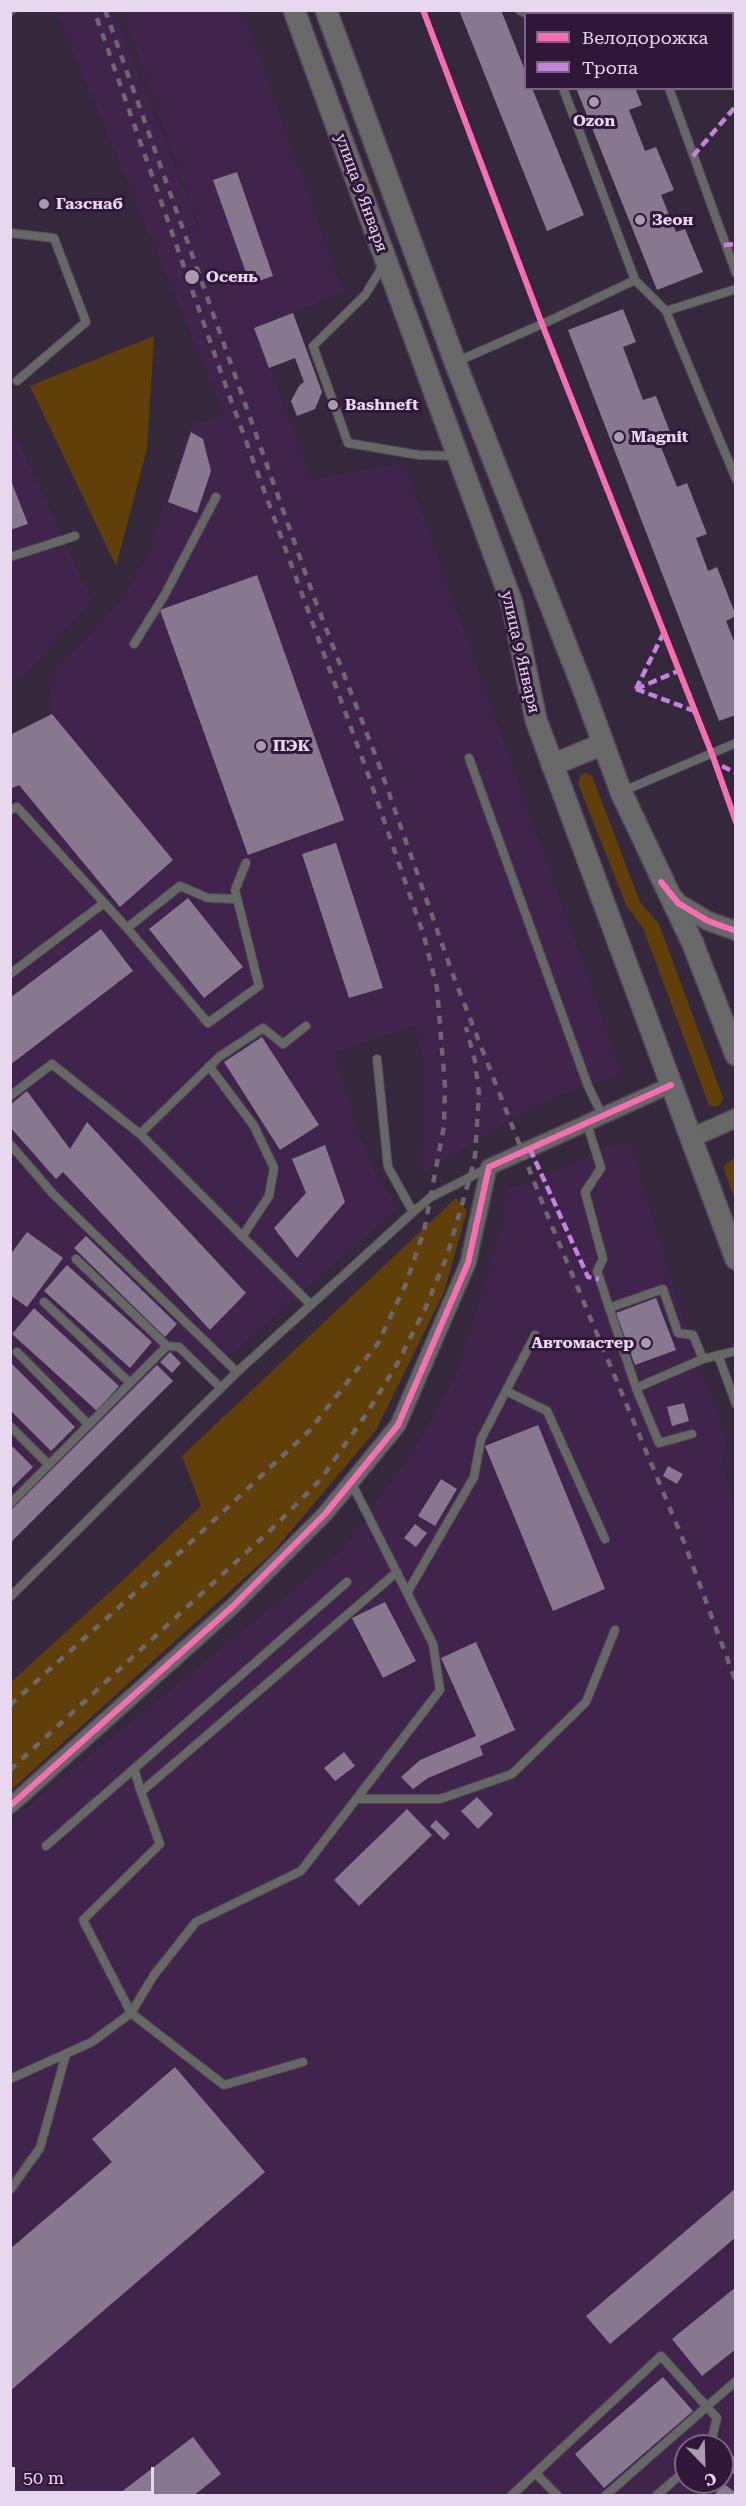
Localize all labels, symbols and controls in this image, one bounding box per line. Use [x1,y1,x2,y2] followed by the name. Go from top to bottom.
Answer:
[524,12,734,90] legend
[582,27,708,48] text: Велодорожка
[582,57,638,78] text: Тропа
[587,95,601,109] marker: Ozon
[573,111,615,131] place label: Ozon
[331,131,391,255] street label: улица 9 Января
[56,194,123,214] place label: Газснаб
[37,197,51,211] marker: Газснаб
[652,210,693,230] place label: Зеон
[633,213,647,227] marker: Зеон
[206,267,258,287] place label: Осень
[183,268,201,286] marker: Осень
[345,395,419,415] place label: Bashneft
[326,398,340,412] marker: Bashneft
[631,427,688,447] place label: Magnit
[612,430,626,444] marker: Magnit
[497,589,543,715] street label: улица 9 Января
[273,736,310,756] place label: ПЭК
[254,739,268,753] marker: ПЭК
[531,1333,634,1353] place label: Автомастер
[639,1336,653,1350] marker: Автомастер
[674,2434,734,2494] north arrow
[15,2455,158,2493] scale bar
[23,2467,64,2488] text: 50 m
[702,2468,719,2490] text: С

